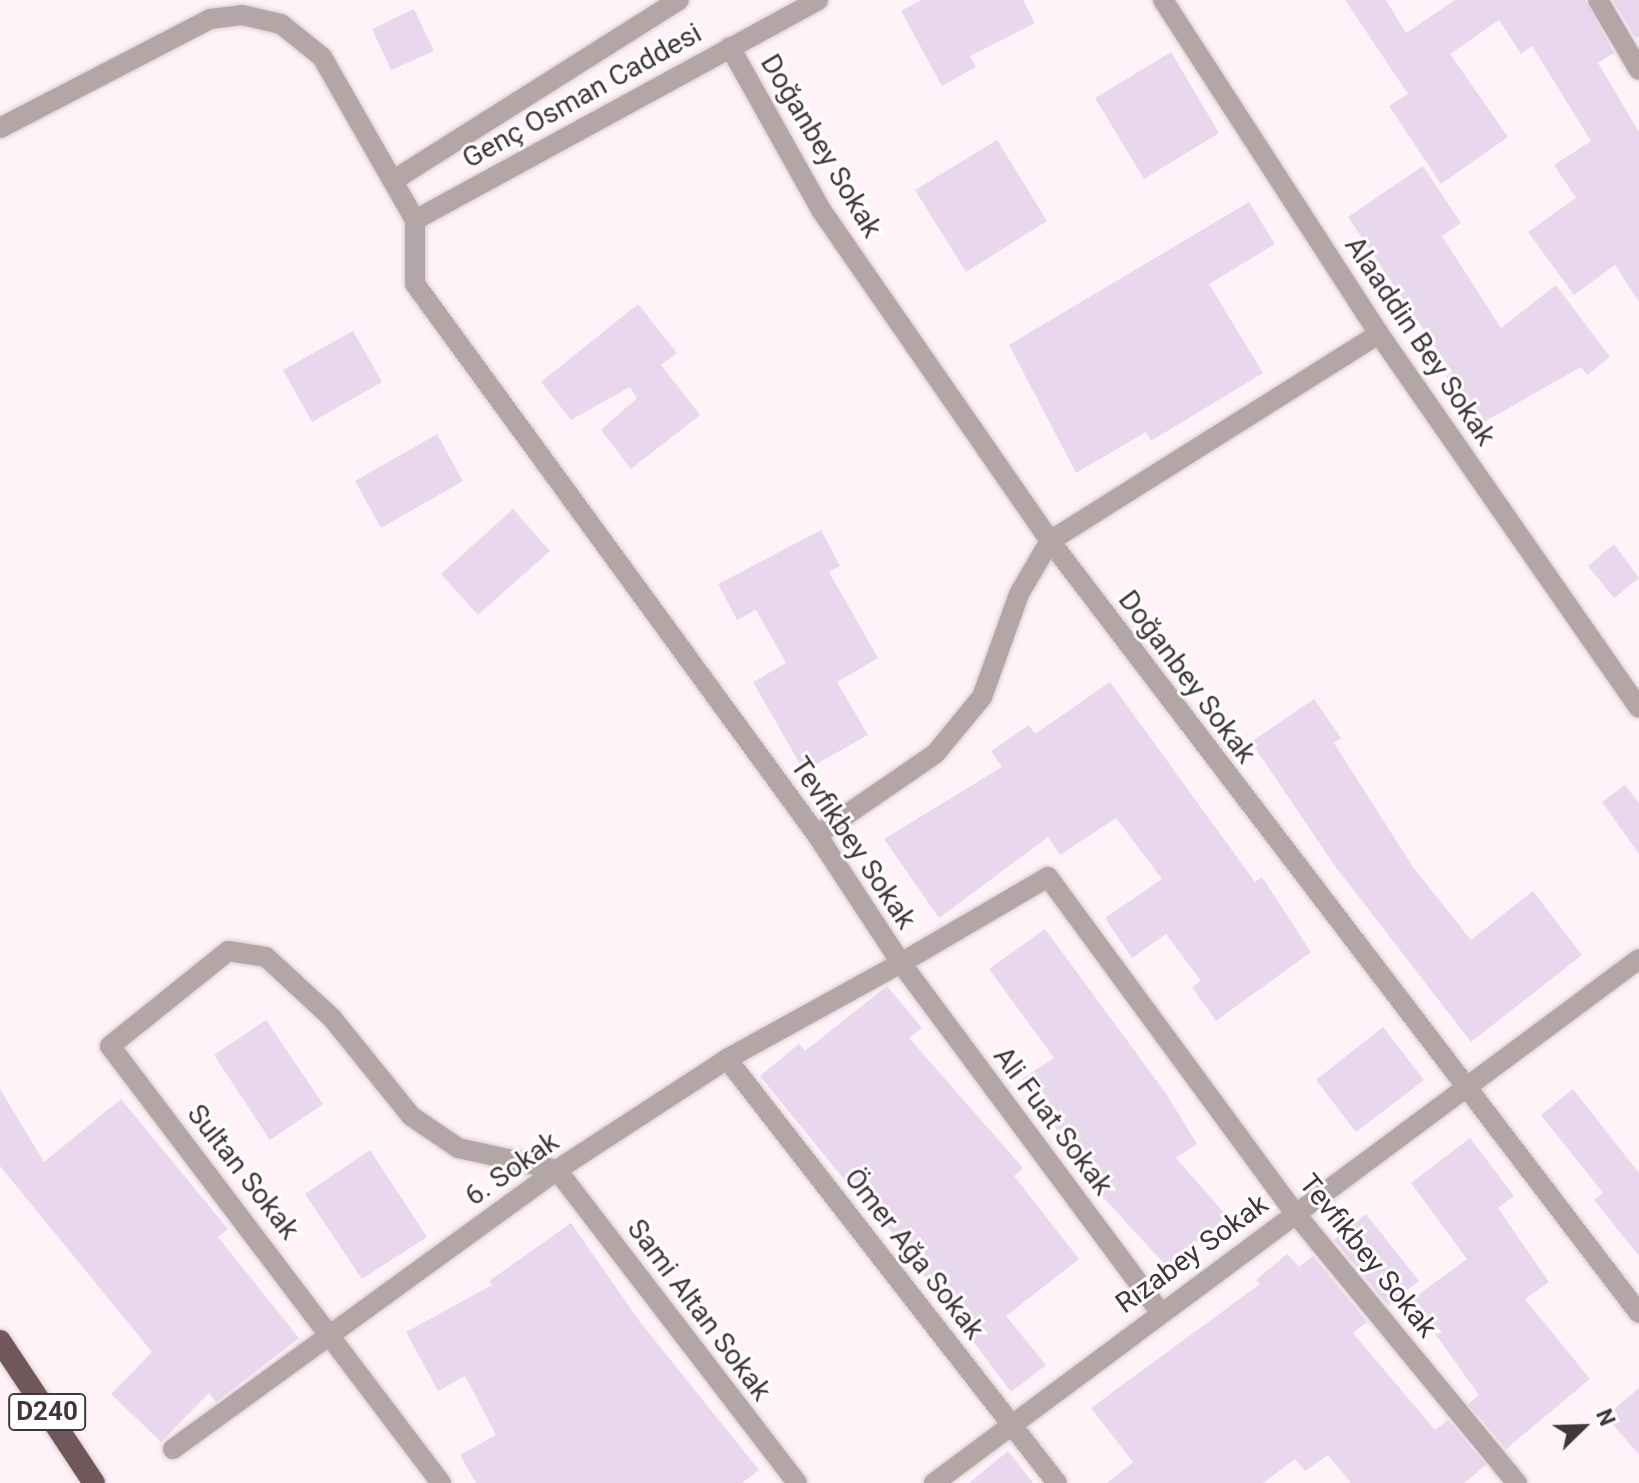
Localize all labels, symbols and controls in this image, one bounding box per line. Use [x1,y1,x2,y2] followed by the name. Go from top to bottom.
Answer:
[457,16,707,176] street label: Genç Osman Caddesi
[753,48,889,244] street label: Doğanbey Sokak
[1338,230,1502,452] street label: Alaaddin Bey Sokak
[1111,584,1263,770] street label: Doğanbey Sokak
[783,751,923,935] street label: Tevfikbey Sokak
[986,1040,1120,1202] street label: Ali Fuat Sokak
[180,1098,306,1246] street label: Sultan Sokak
[459,1125,565,1213] street label: 6. Sokak
[837,1162,991,1346] street label: Ömer Ağa Sokak
[1292,1168,1444,1344] street label: Tevfikbey Sokak
[1109,1187,1275,1321] street label: Rızabey Sokak
[620,1213,778,1407] street label: Sami Altan Sokak
[1543,1387,1623,1467] north arrow
[7,1390,87,1434] road number: D240
[1591,1405,1620,1429] text: N

